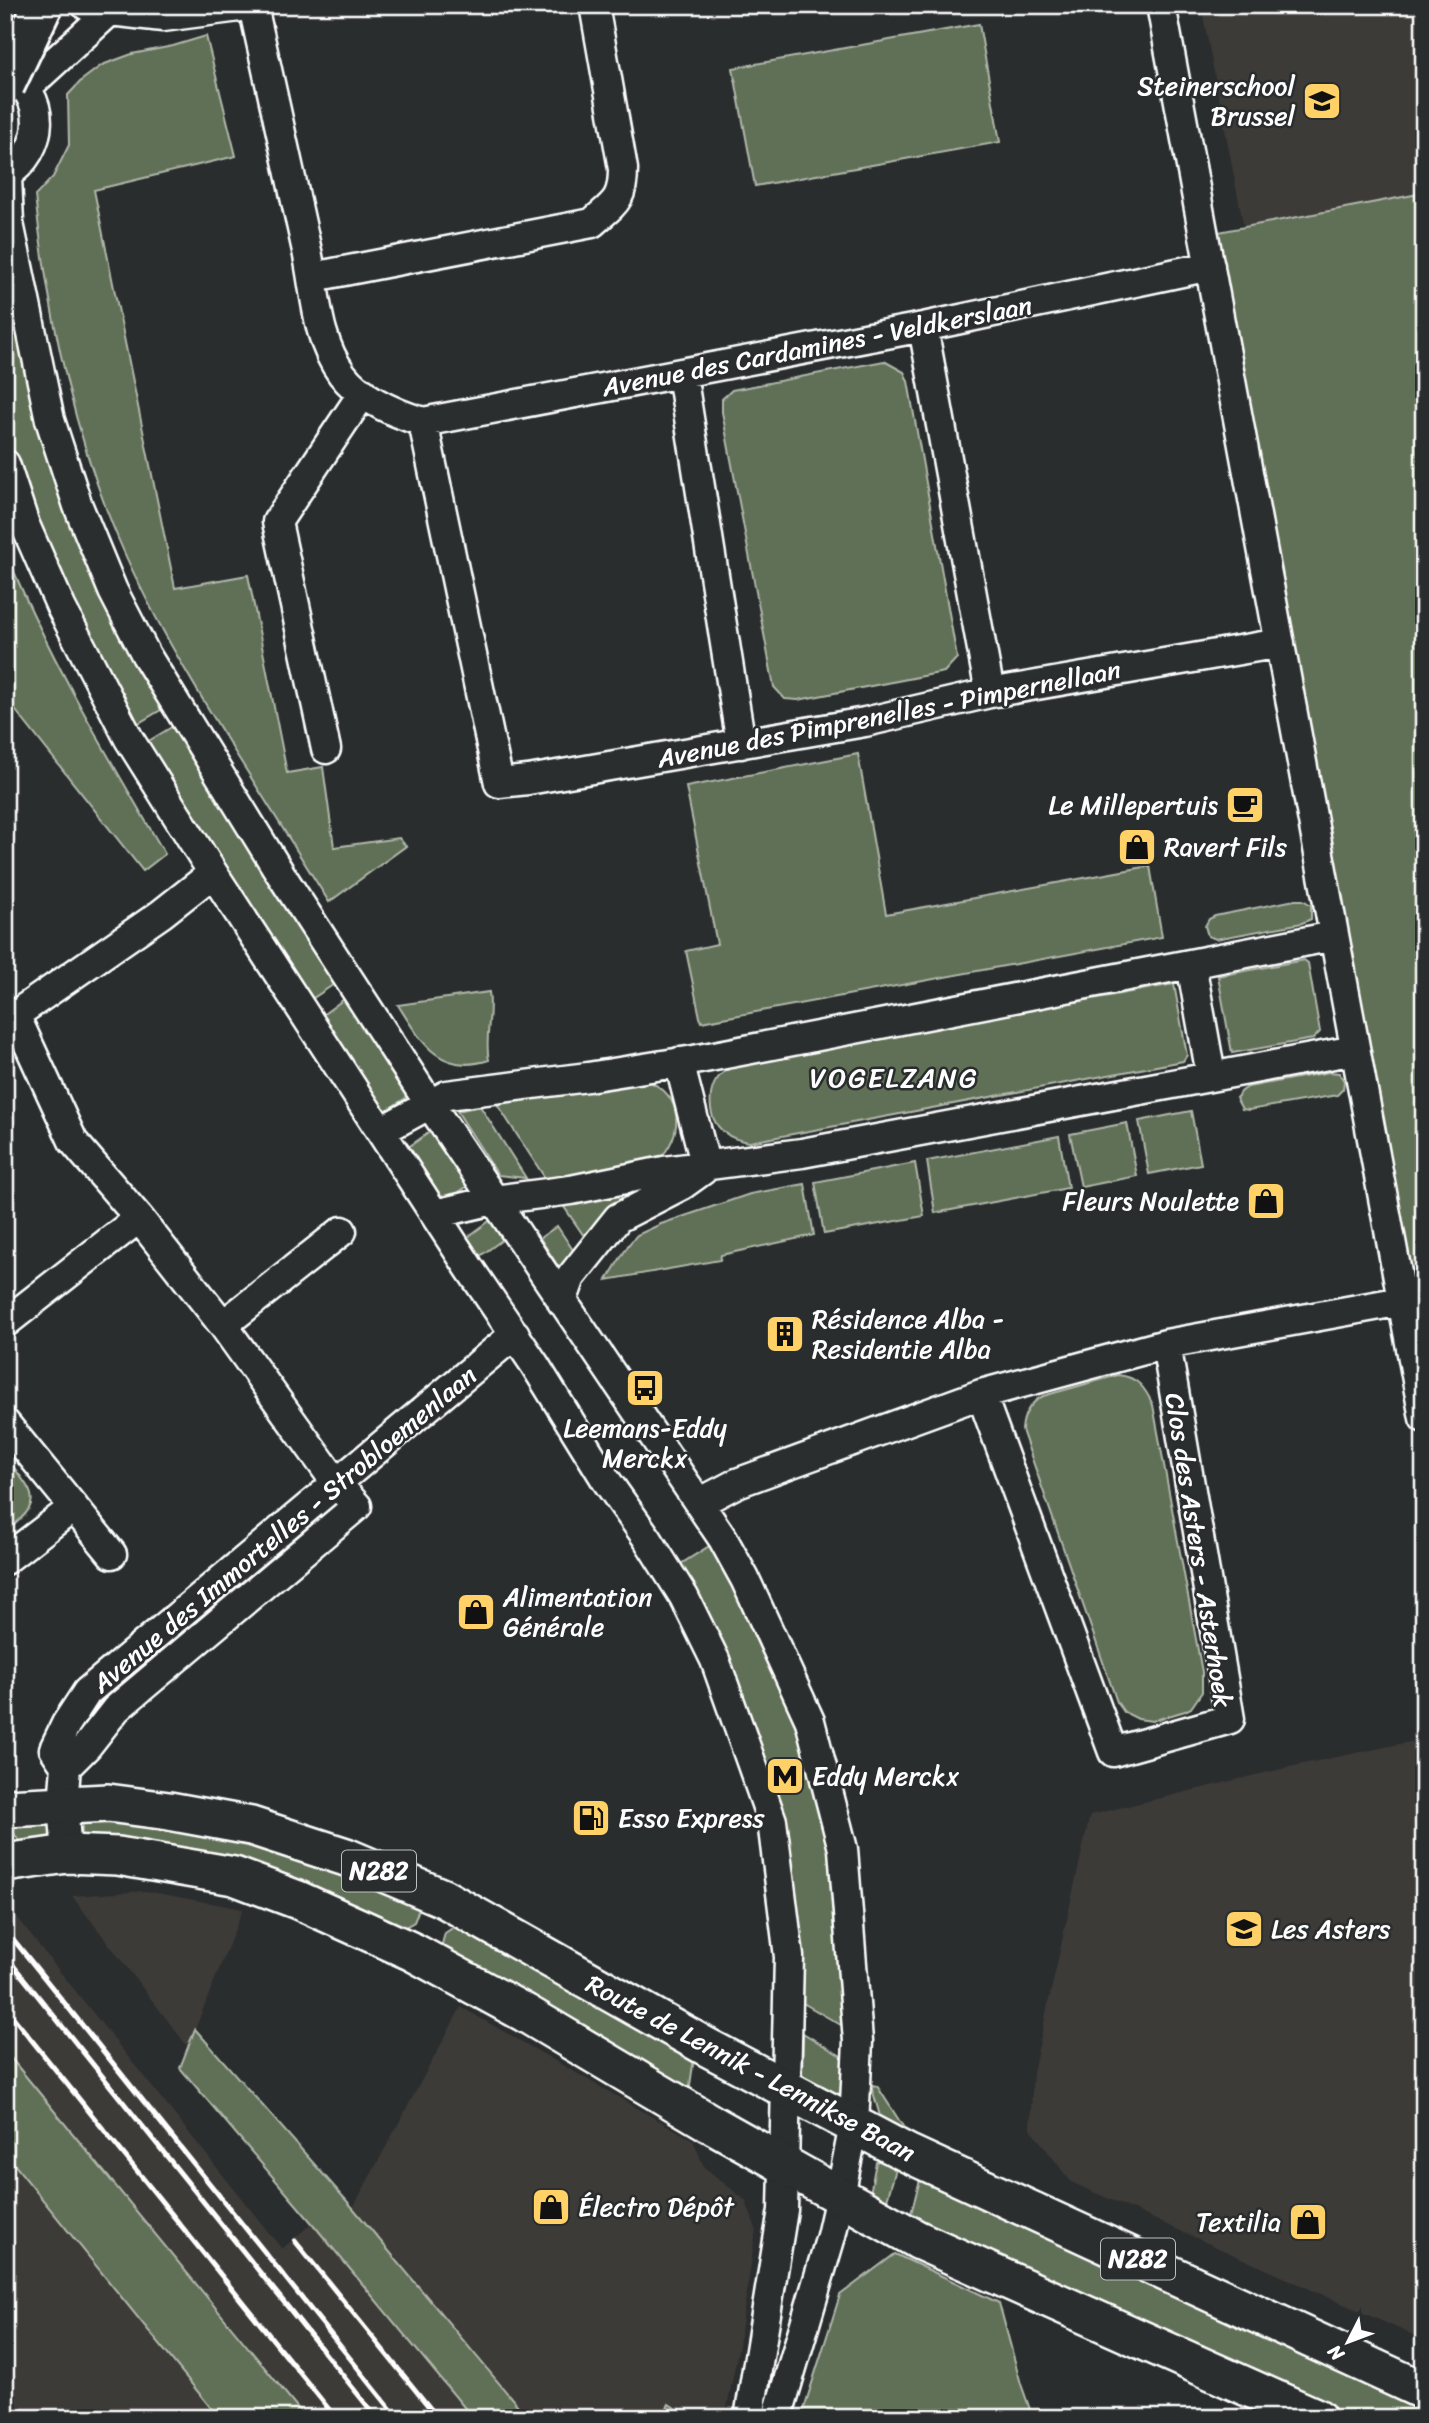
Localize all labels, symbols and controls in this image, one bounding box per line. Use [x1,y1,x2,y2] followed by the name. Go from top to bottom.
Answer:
[1137,63,1296,139] place label: Steinerschool Brussel
[1301,80,1343,122] school or university icon: Steinerschool Brussel
[597,282,1036,410] street label: Avenue des Cardamines - Veldkerslaan
[652,646,1125,782] street label: Avenue des Pimprenelles - Pimpernellaan
[1048,782,1218,828] place label: Le Millepertuis
[1224,784,1266,826] cafe icon: Le Millepertuis
[1164,824,1287,870] place label: Ravert Fils
[1116,826,1158,868] shop icon: Ravert Fils
[810,1053,978,1102] district label: VOGELZANG
[1062,1178,1239,1224] place label: Fleurs Noulette
[1245,1180,1287,1222] shop icon: Fleurs Noulette
[812,1296,1004,1372] place label: Résidence Alba - Residentie Alba
[764,1313,806,1355] building icon: Résidence Alba - Residentie Alba
[80,1353,487,1705] street label: Avenue des Immortelles - Strobloemenlaan
[624,1367,666,1409] bus stop icon: Leemans-Eddy Merckx
[1151,1389,1247,1711] street label: Clos des Asters - Asterhoek
[563,1405,728,1481] place label: Leemans-Eddy Merckx
[502,1574,652,1650] place label: Alimentation Générale
[455,1591,497,1633] shop icon: Alimentation Générale
[812,1753,960,1799] place label: Eddy Merckx
[764,1755,806,1797] metro station icon: Eddy Merckx
[618,1795,765,1841] place label: Esso Express
[570,1797,612,1839] fuel station icon: Esso Express
[342,1850,416,1892] road number: N282
[1271,1906,1391,1952] place label: Les Asters
[1223,1908,1265,1950] school or university icon: Les Asters
[578,1961,924,2175] street label: Route de Lennik - Lennikse Baan
[578,2184,735,2230] place label: Électro Dépôt
[530,2186,572,2228] shop icon: Électro Dépôt
[1196,2199,1281,2245] place label: Textilia
[1287,2201,1329,2243] shop icon: Textilia
[1101,2238,1175,2280] road number: N282
[1314,2308,1384,2378] north arrow
[1319,2336,1353,2370] text: N

